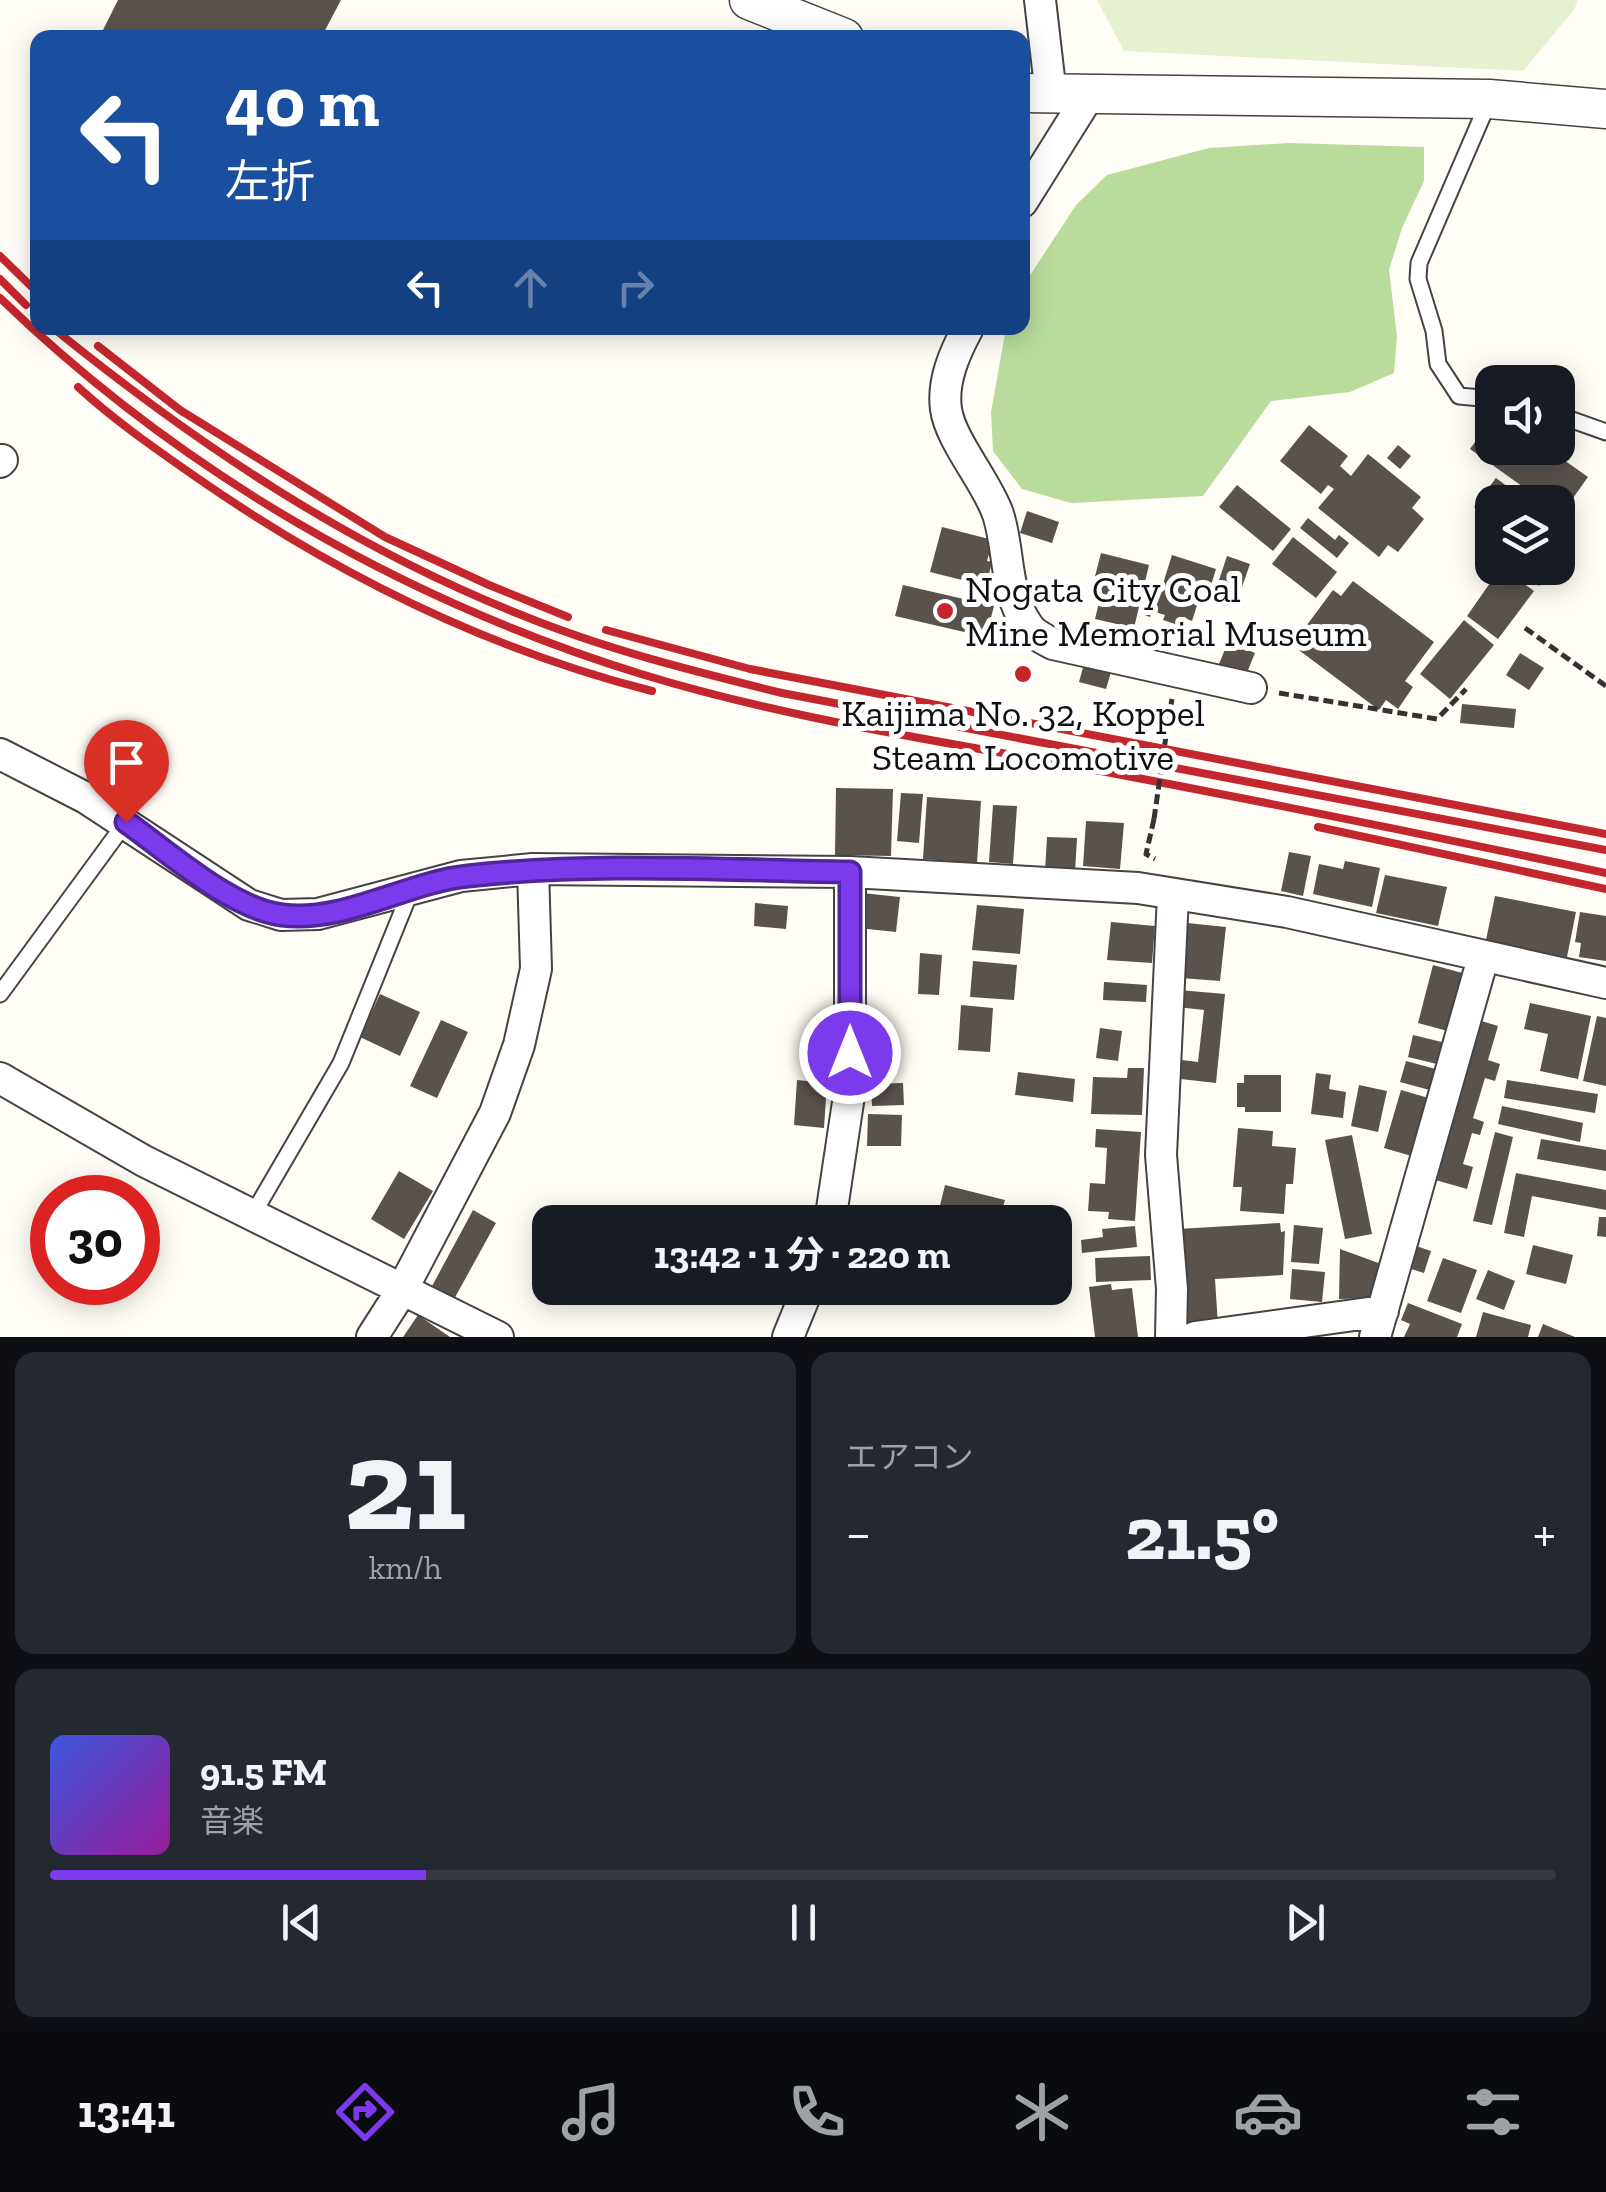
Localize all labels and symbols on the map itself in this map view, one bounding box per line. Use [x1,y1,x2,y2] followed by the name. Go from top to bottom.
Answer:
[965,566,1367,656] place label: Nogata City Coal Mine Memorial Museum
[934,600,956,622] marker: Nogata City Coal Mine Memorial Museum
[1012,663,1034,685] marker: Kaijima No. 32, Koppel Steam Locomotive
[841,690,1205,780] place label: Kaijima No. 32, Koppel Steam Locomotive
[84,720,169,823] pin
[798,1001,902,1105] position arrow
[30,1175,160,1305] speed limit sign: 30

